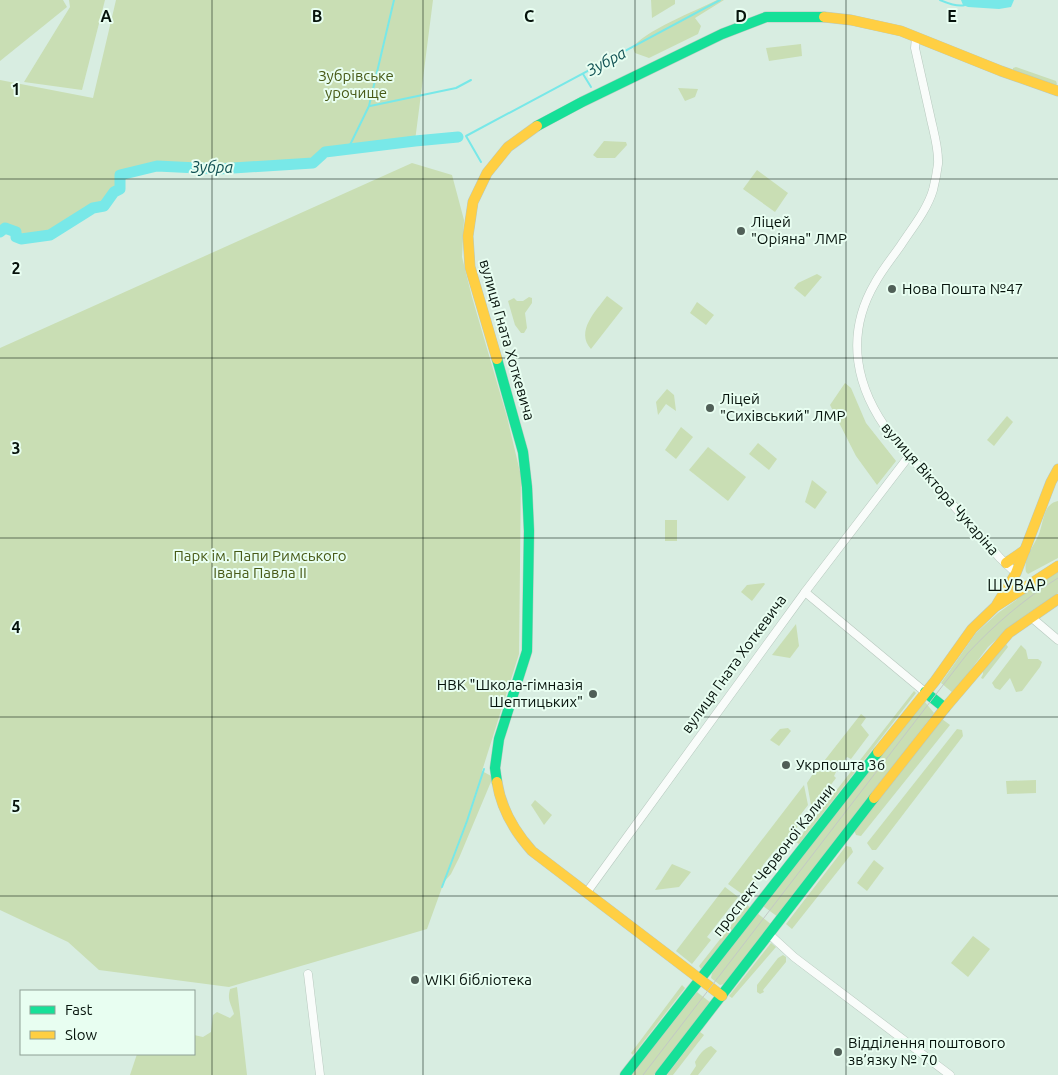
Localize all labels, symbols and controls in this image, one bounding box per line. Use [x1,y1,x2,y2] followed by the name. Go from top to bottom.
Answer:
[100,7,112,25] text: A
[312,7,322,25] text: B
[524,7,534,25] text: C
[735,7,747,25] text: D
[947,7,957,25] text: E
[582,43,629,79] water label: Зубра
[318,67,394,101] park label: Зубрівське урочище
[11,80,21,98] text: 1
[190,158,233,176] water label: Зубра
[751,213,847,247] place label: Ліцей "Оріяна" ЛМР
[735,225,747,237] marker: Ліцей "Оріяна" ЛМР
[476,257,539,422] street label: вулиця Гната Хоткевича
[11,259,21,277] text: 2
[902,280,1023,297] place label: Нова Пошта №47
[886,283,898,295] marker: Нова Пошта №47
[720,390,845,424] place label: Ліцей "Сихівський" ЛМР
[704,402,716,414] marker: Ліцей "Сихівський" ЛМР
[878,419,1003,558] street label: вулиця Віктора Чукаріна
[11,439,21,457] text: 3
[173,547,347,581] park label: Парк ім. Папи Римського Івана Павла ІІ
[987,576,1047,594] district label: ШУВАР
[678,591,789,736] street label: вулиця Гната Хоткевича
[11,618,21,636] text: 4
[437,676,583,710] place label: НВК "Школа-гімназія Шептицьких"
[587,688,599,700] marker: НВК "Школа-гімназія Шептицьких"
[796,756,885,773] place label: Укрпошта 36
[780,759,792,771] marker: Укрпошта 36
[709,780,838,939] street label: проспект Червоної Калини
[11,797,21,815] text: 5
[425,971,532,988] place label: WIKI бібліотека
[409,974,421,986] marker: WIKI бібліотека
[20,990,195,1055] legend
[65,1001,93,1018] text: Fast
[65,1026,98,1043] text: Slow
[848,1034,1006,1068] place label: Відділення поштового зв’язку № 70
[832,1046,844,1058] marker: Відділення поштового зв’язку № 70

